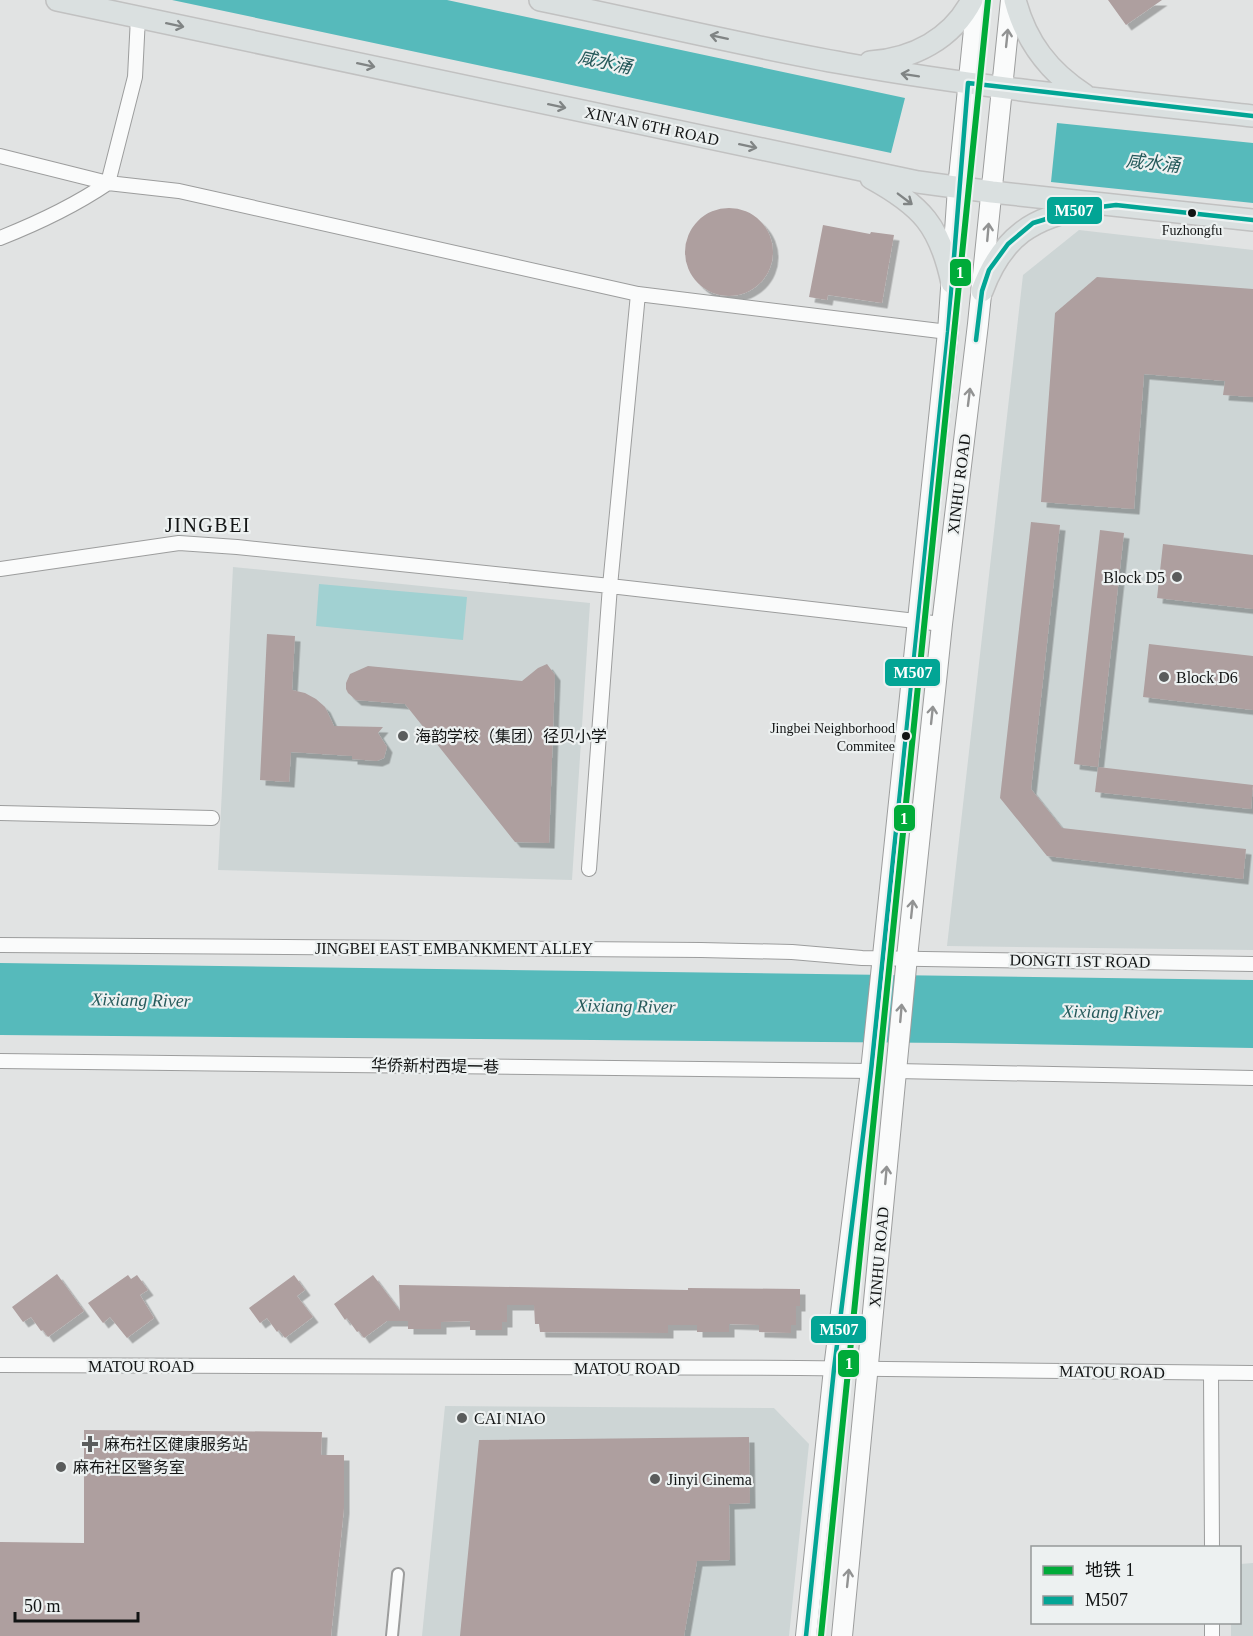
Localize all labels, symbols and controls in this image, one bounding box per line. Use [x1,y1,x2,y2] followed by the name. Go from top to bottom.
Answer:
[165,20,185,31] one-way arrow
[1002,29,1013,49] one-way arrow
[710,31,729,43] one-way arrow
[577,47,635,78] water label: 咸水涌
[356,60,375,72] one-way arrow
[901,69,921,80] one-way arrow
[547,100,566,112] one-way arrow
[583,103,721,149] street label: XIN'AN 6TH ROAD
[738,141,757,152] one-way arrow
[1125,150,1183,176] water label: 咸水涌
[896,193,912,205] one-way arrow
[1046,196,1103,225] line badge: M507
[1054,202,1094,219] text: M507
[1186,207,1198,219] marker: Fuzhongfu
[983,223,994,243] one-way arrow
[1162,223,1222,238] place label: Fuzhongfu
[949,258,972,287] line badge: 1
[956,264,964,281] text: 1
[964,387,975,407] one-way arrow
[944,433,974,535] street label: XINHU ROAD
[165,514,251,536] district label: JINGBEI
[1103,569,1165,586] place label: Block D5
[1170,570,1184,584] marker: Block D5
[884,658,941,687] line badge: M507
[893,664,933,681] text: M507
[1176,669,1238,686] place label: Block D6
[1157,670,1171,684] marker: Block D6
[927,706,938,726] one-way arrow
[770,721,895,754] place label: Jingbei Neighborhood Commitee
[415,728,607,745] place label: 海韵学校（集团）径贝小学
[396,729,410,743] marker: 海韵学校（集团）径贝小学
[900,730,912,742] marker: Jingbei Neighborhood Commitee
[893,804,916,832] line badge: 1
[900,810,908,827] text: 1
[907,900,918,920] one-way arrow
[315,940,593,957] street label: JINGBEI EAST EMBANKMENT ALLEY
[1009,951,1151,971] street label: DONGTI 1ST ROAD
[90,989,192,1011] water label: Xixiang River
[575,995,677,1017] water label: Xixiang River
[1061,1001,1163,1023] water label: Xixiang River
[896,1003,907,1023] one-way arrow
[371,1056,499,1076] street label: 华侨新村西堤一巷
[881,1165,892,1185] one-way arrow
[866,1206,892,1308] street label: XINHU ROAD
[810,1315,867,1344] line badge: M507
[819,1321,859,1338] text: M507
[837,1349,860,1378] line badge: 1
[845,1355,853,1372] text: 1
[88,1358,194,1375] street label: MATOU ROAD
[574,1360,680,1377] street label: MATOU ROAD
[1059,1363,1165,1381] street label: MATOU ROAD
[474,1410,546,1427] place label: CAI NIAO
[455,1411,469,1425] marker: CAI NIAO
[81,1435,99,1453] marker: 麻布社区健康服务站
[104,1436,248,1453] place label: 麻布社区健康服务站
[73,1459,185,1476] place label: 麻布社区警务室
[54,1460,68,1474] marker: 麻布社区警务室
[667,1471,752,1489] place label: Jinyi Cinema
[648,1472,662,1486] marker: Jinyi Cinema
[1031,1546,1241,1624] legend
[1085,1560,1135,1580] text: 地铁 1
[843,1568,854,1588] one-way arrow
[15,1585,138,1623] scale bar
[1085,1590,1128,1610] text: M507
[24,1596,61,1616] text: 50 m

